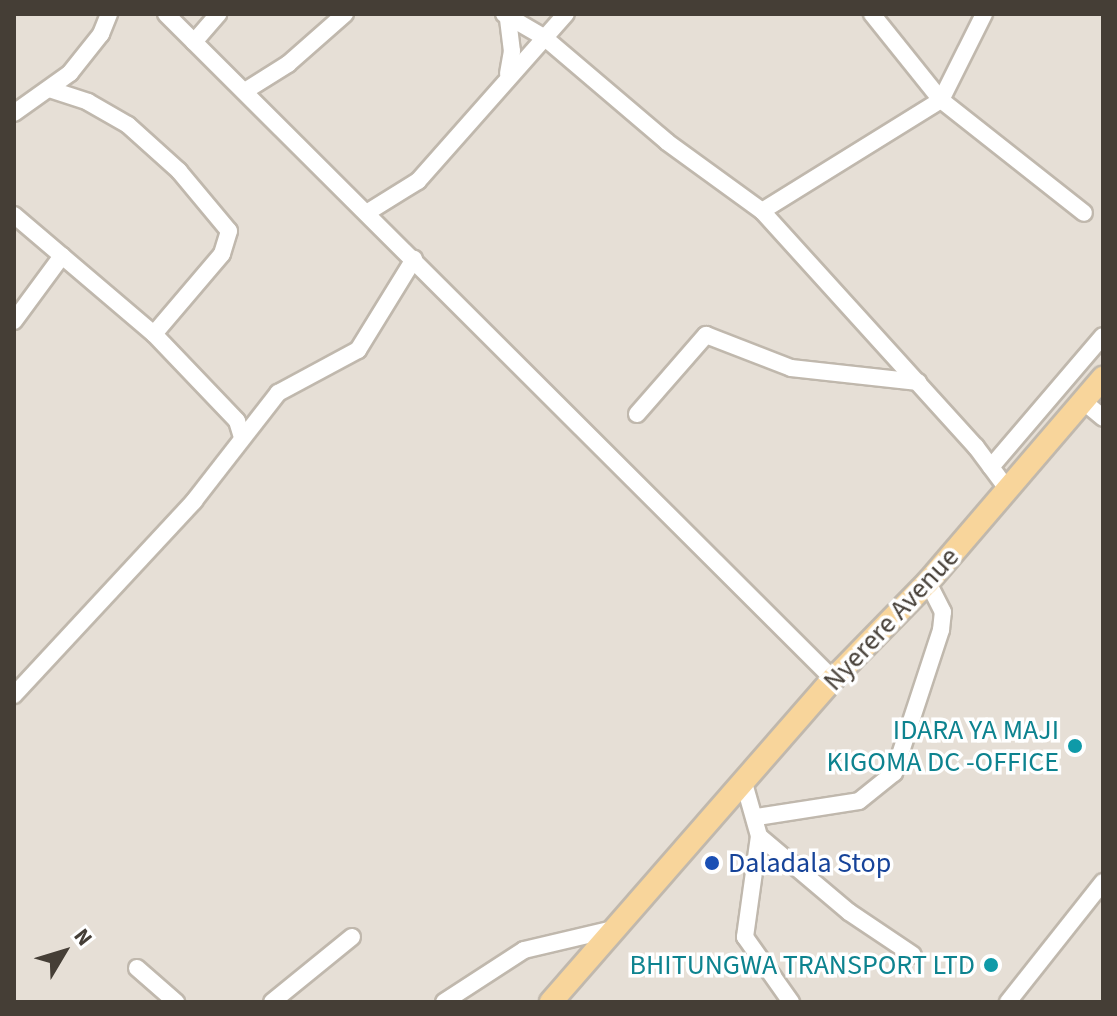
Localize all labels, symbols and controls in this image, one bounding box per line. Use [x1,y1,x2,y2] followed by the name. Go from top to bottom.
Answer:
[816,540,966,698] street label: Nyerere Avenue
[827,713,1059,779] place label: IDARA YA MAJI KIGOMA DC -OFFICE
[1066,737,1084,755] marker: IDARA YA MAJI KIGOMA DC -OFFICE
[728,846,891,880] place label: Daladala Stop
[703,854,721,872] marker: Daladala Stop
[24,912,104,992] north arrow
[66,922,100,953] text: N
[630,948,975,982] place label: BHITUNGWA TRANSPORT LTD
[982,956,1000,974] marker: BHITUNGWA TRANSPORT LTD

